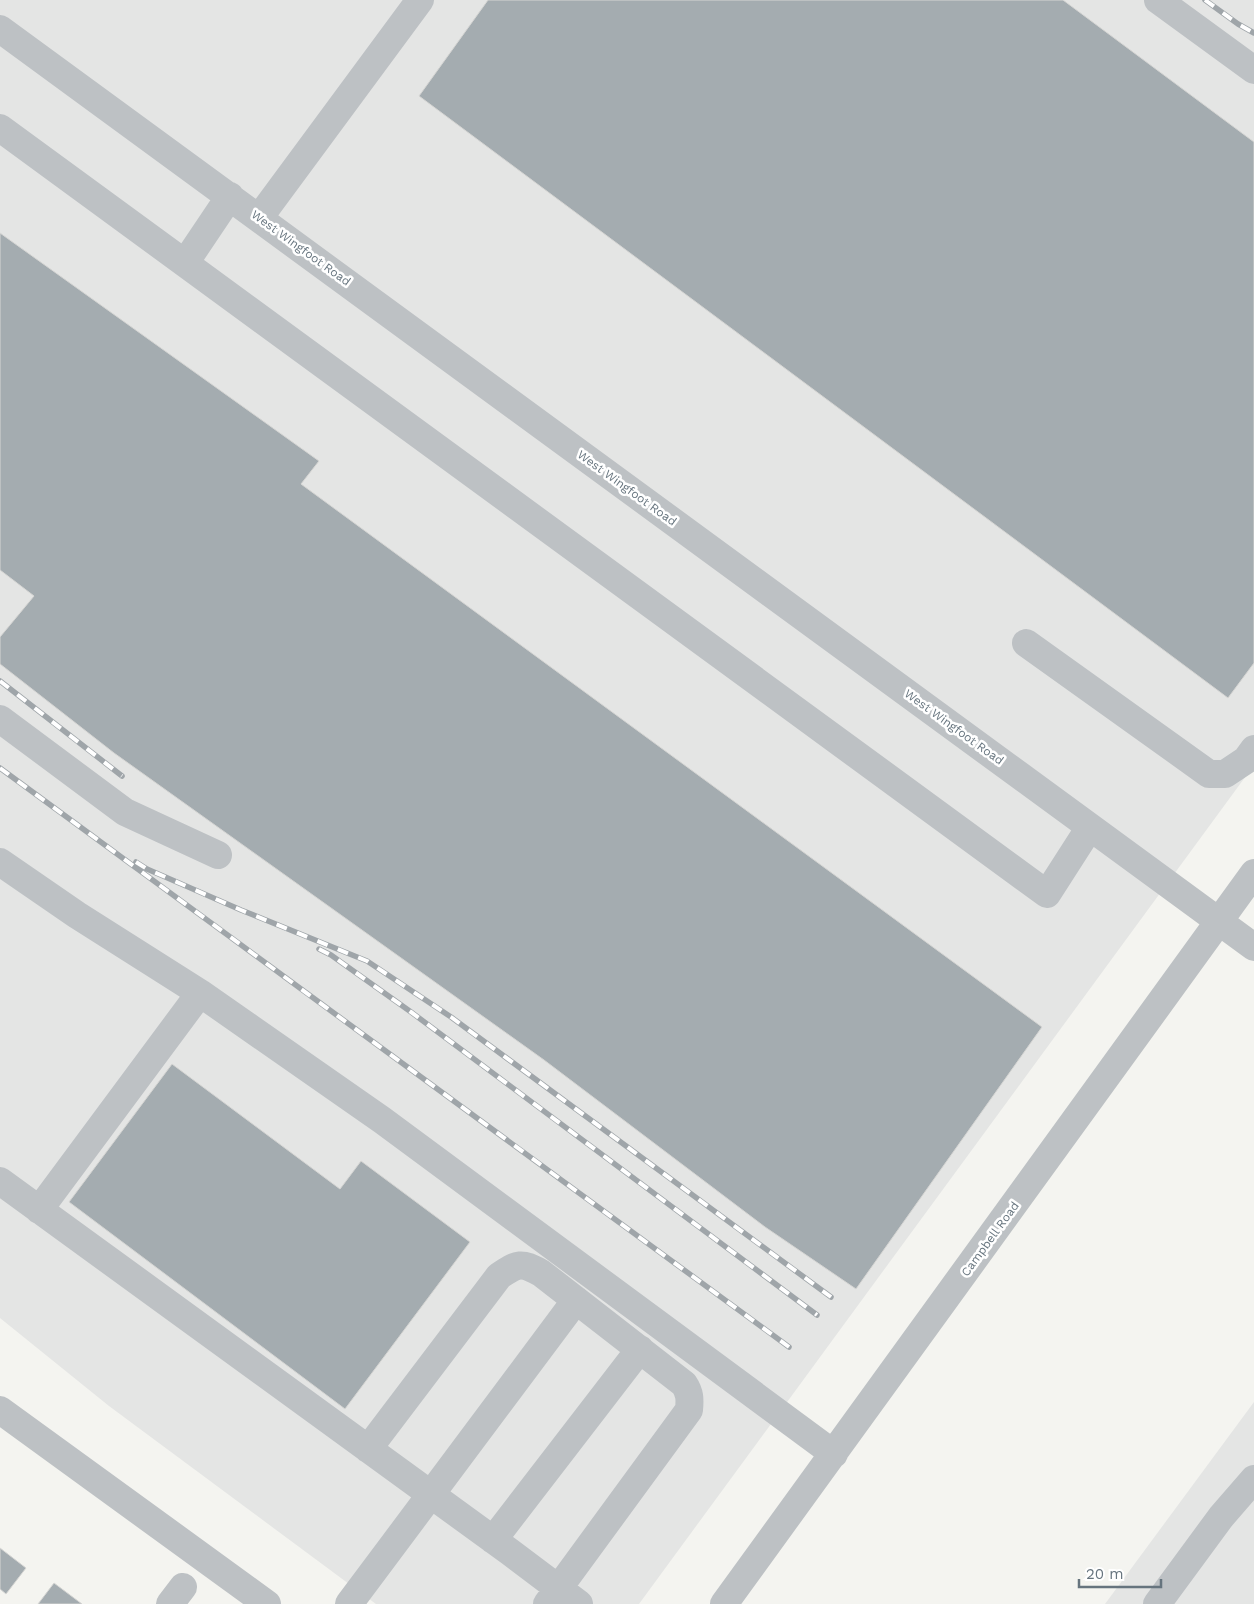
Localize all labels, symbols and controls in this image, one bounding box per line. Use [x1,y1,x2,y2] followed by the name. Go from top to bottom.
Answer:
[249,207,353,289] street label: West Wingfoot Road
[575,447,679,529] street label: West Wingfoot Road
[902,686,1006,768] street label: West Wingfoot Road
[958,1199,1022,1279] street label: Campbell Road
[1079,1556,1162,1588] scale bar
[1086,1565,1124,1583] text: 20 m

